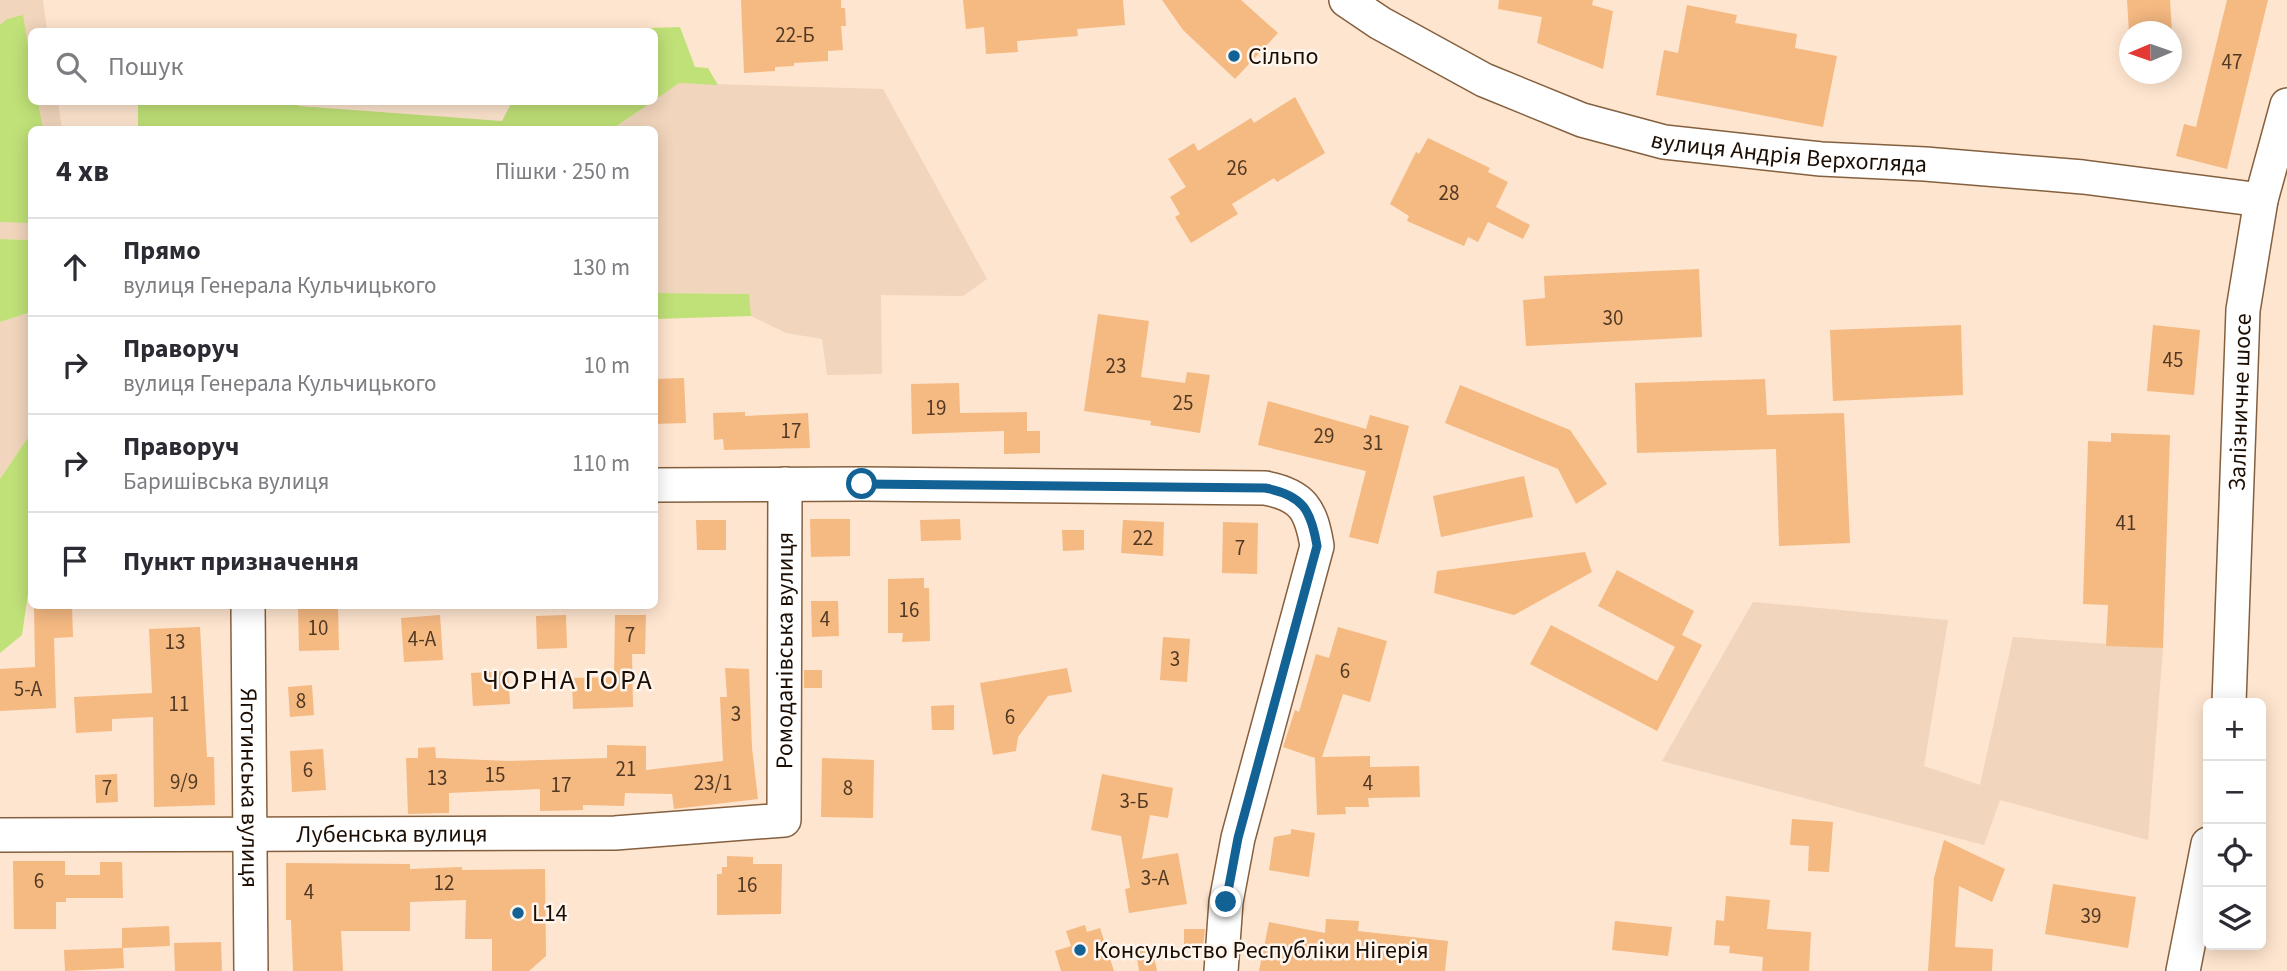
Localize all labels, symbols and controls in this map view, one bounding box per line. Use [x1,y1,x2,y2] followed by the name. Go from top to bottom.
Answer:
[775,20,815,50] house number: 22-Б
[2119,21,2182,84] north arrow
[28,28,658,105] search box
[1248,39,1318,74] place label: Сільпо
[2222,47,2242,77] house number: 47
[52,48,90,86] icon: search
[108,48,183,85] text: Пошук
[1226,48,1242,64] marker: Сільпо
[1647,122,1928,182] street label: вулиця Андрія Верхогляда
[56,150,109,193] text: 4 хв
[1227,153,1247,183] house number: 26
[495,155,630,188] text: Пішки · 250 m
[1439,178,1459,208] house number: 28
[123,232,201,269] text: Прямо
[56,248,94,286] icon: ahead
[572,251,630,284] text: 130 m
[123,269,436,302] text: вулиця Генерала Кульчицького
[1603,303,1623,333] house number: 30
[2219,313,2260,492] street label: Залізничне шосе
[123,330,239,367] text: Праворуч
[2163,345,2183,375] house number: 45
[56,346,94,384] icon: right
[583,349,630,382] text: 10 m
[1106,351,1126,381] house number: 23
[123,367,436,400] text: вулиця Генерала Кульчицького
[1173,388,1193,418] house number: 25
[926,393,946,423] house number: 19
[781,416,801,446] house number: 17
[1314,421,1334,451] house number: 29
[123,428,239,465] text: Праворуч
[1363,428,1383,458] house number: 31
[56,444,94,482] icon: right
[572,447,630,480] text: 110 m
[123,465,329,498] text: Баришівська вулиця
[846,468,877,499] route start
[2116,508,2136,538] house number: 41
[1133,523,1153,553] house number: 22
[767,532,802,769] street label: Ромоданівська вулиця
[1235,533,1245,563] house number: 7
[56,542,94,580] icon: arrive
[123,543,359,580] text: Пункт призначення
[899,595,919,625] house number: 16
[820,604,830,634] house number: 4
[308,613,328,643] house number: 10
[625,620,635,650] house number: 7
[408,624,437,654] house number: 4-А
[165,627,185,657] house number: 13
[1170,644,1180,674] house number: 3
[1340,656,1350,686] house number: 6
[482,660,654,700] district label: ЧОРНА ГОРА
[14,674,43,704] house number: 5-А
[296,686,306,716] house number: 8
[231,688,268,888] street label: Яготинська вулиця
[169,689,189,719] house number: 11
[2203,698,2266,950] map controls
[2203,698,2266,761] button: +
[731,699,741,729] house number: 3
[1005,702,1015,732] house number: 6
[616,754,636,784] house number: 21
[303,755,313,785] house number: 6
[485,760,505,790] house number: 15
[2203,761,2266,824] button: −
[427,763,447,793] house number: 13
[170,767,198,797] house number: 9/9
[694,768,732,798] house number: 23/1
[1363,768,1373,798] house number: 4
[551,770,571,800] house number: 17
[102,773,112,803] house number: 7
[843,773,853,803] house number: 8
[1119,786,1149,816] house number: 3-Б
[296,816,488,852] street label: Лубенська вулиця
[2203,824,2266,887] button: locate
[1141,863,1170,893] house number: 3-А
[34,866,44,896] house number: 6
[434,868,454,898] house number: 12
[737,870,757,900] house number: 16
[304,877,314,907] house number: 4
[1210,886,1241,917] route end
[2203,887,2266,950] button: layers
[532,896,568,931] place label: L14
[2081,901,2101,931] house number: 39
[510,905,526,921] marker: L14
[1094,933,1429,968] place label: Консульство Республіки Нігерія
[1072,942,1088,958] marker: Консульство Республіки Нігерія

